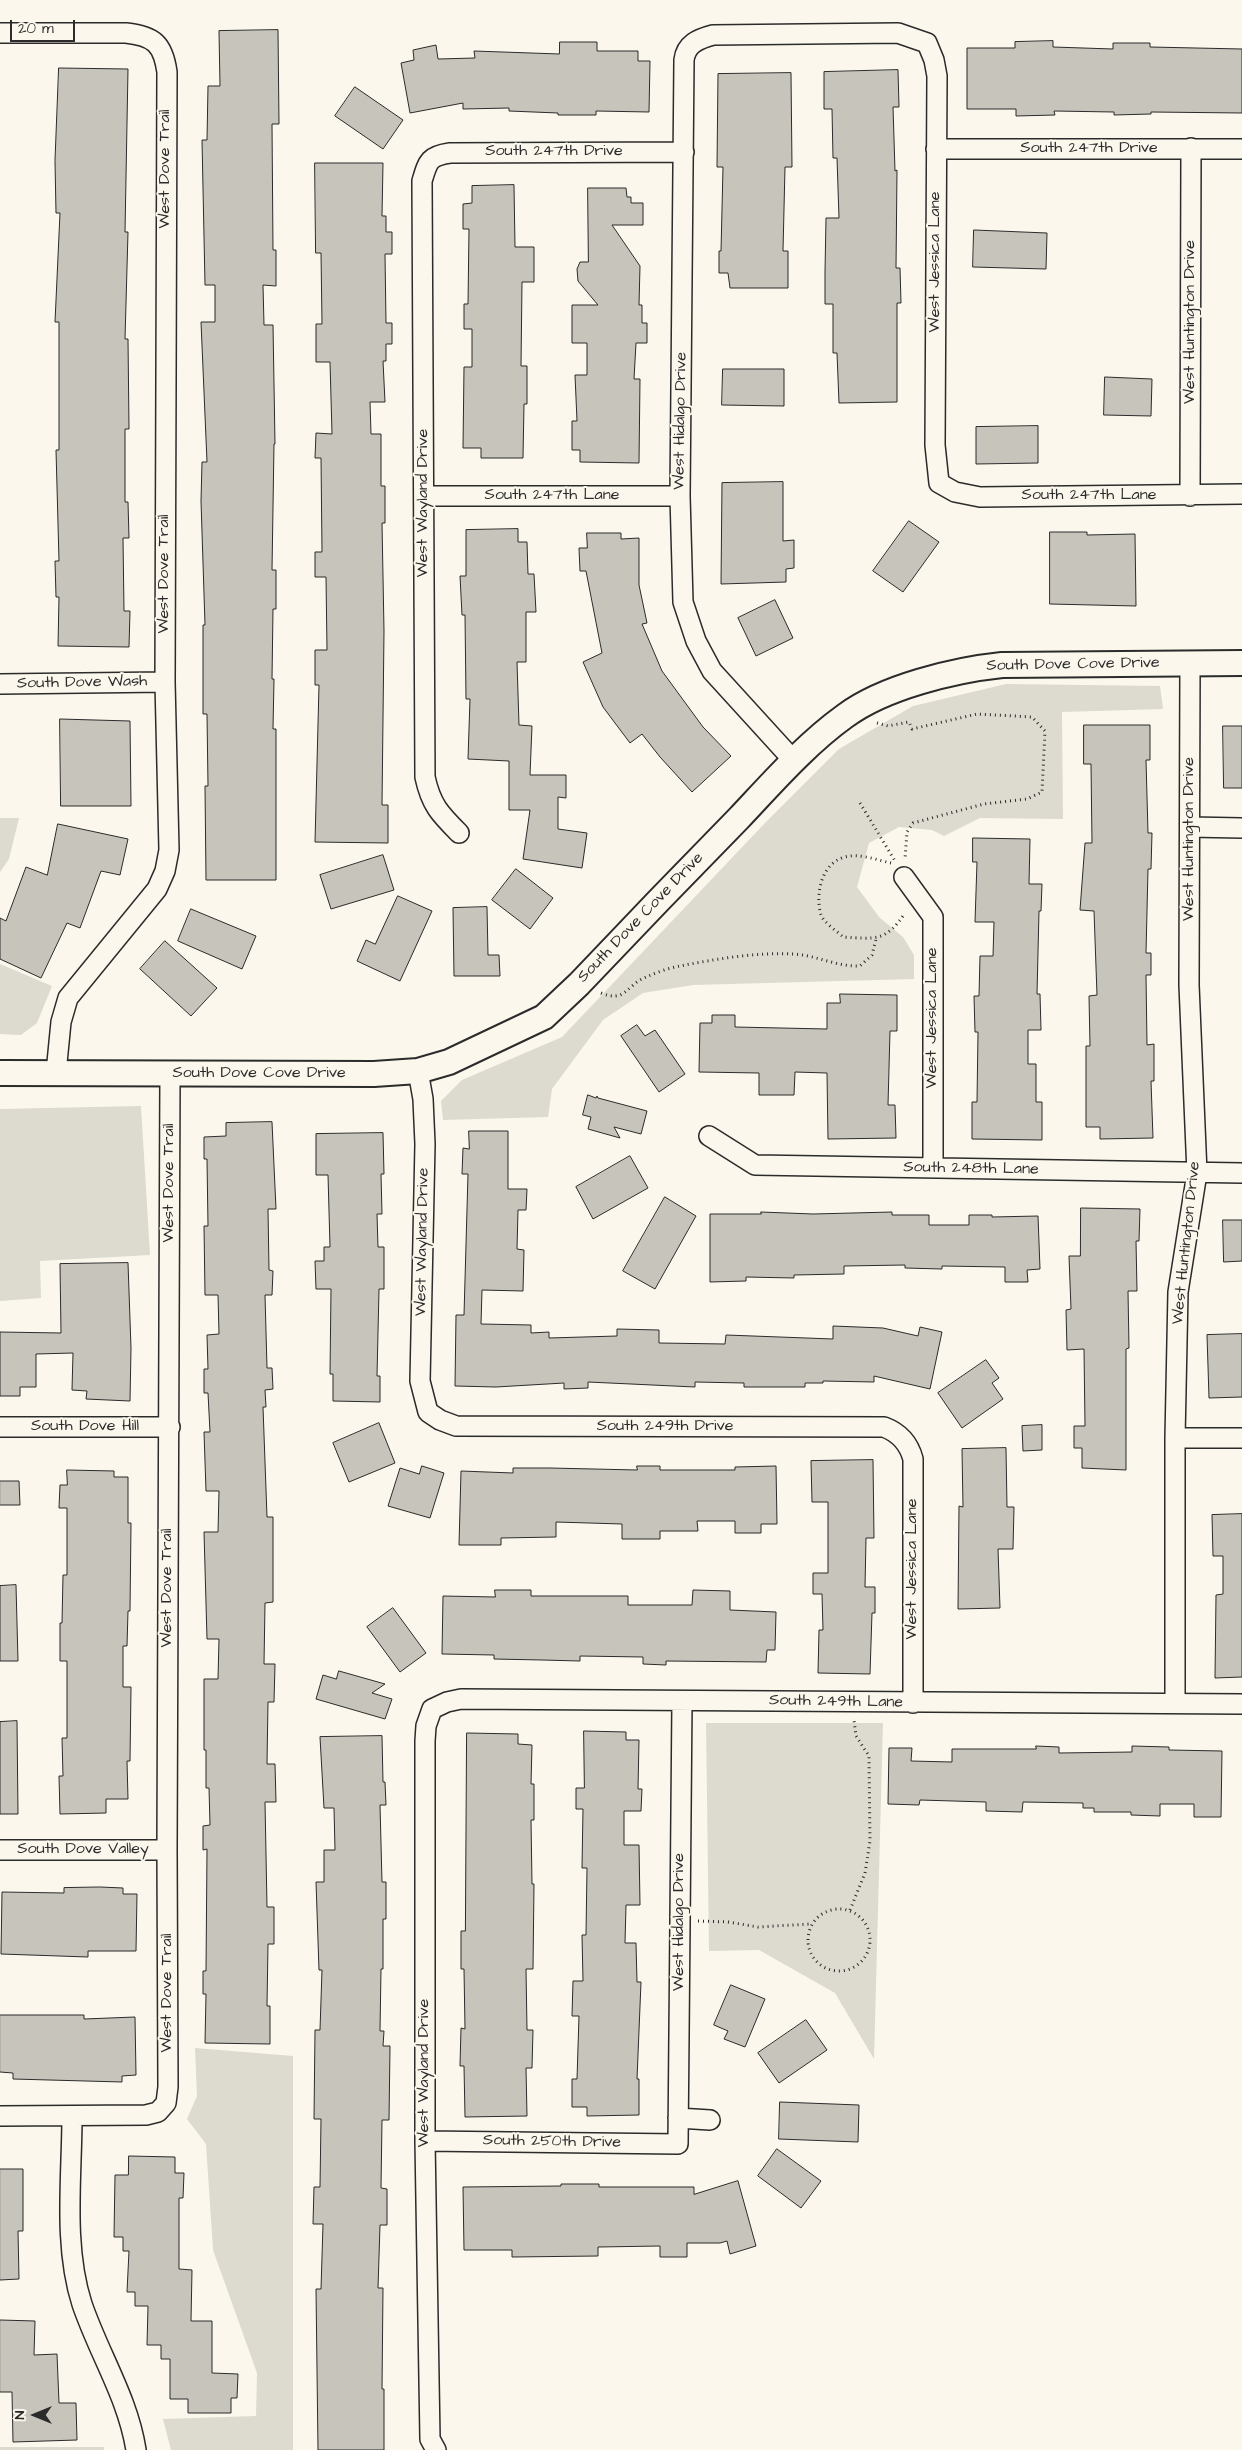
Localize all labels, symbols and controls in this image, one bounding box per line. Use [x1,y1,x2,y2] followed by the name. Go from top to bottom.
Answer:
[12,10,78,42] scale bar
[18,18,54,39] text: 20 m
[156,109,176,229] street label: West Dove Trail
[1020,139,1158,159] street label: South 247th Drive
[485,142,623,162] street label: South 247th Drive
[926,192,946,332] street label: West Jessica Lane
[1181,240,1201,404] street label: West Huntington Drive
[670,352,692,490] street label: West Hidalgo Drive
[414,429,434,577] street label: West Wayland Drive
[485,486,619,506] street label: South 247th Lane
[1022,486,1156,506] street label: South 247th Lane
[155,514,175,634] street label: West Dove Trail
[986,654,1160,676] street label: South Dove Cove Drive
[17,672,147,694] street label: South Dove Wash
[1180,757,1200,921] street label: West Huntington Drive
[574,849,708,987] street label: South Dove Cove Drive
[923,948,943,1088] street label: West Jessica Lane
[172,1064,346,1084] street label: South Dove Cove Drive
[160,1123,180,1243] street label: West Dove Trail
[903,1158,1039,1180] street label: South 248th Lane
[1169,1160,1205,1326] street label: West Huntington Drive
[412,1168,434,1316] street label: West Wayland Drive
[31,1417,139,1437] street label: South Dove Hill
[597,1417,733,1437] street label: South 249th Drive
[903,1499,923,1639] street label: West Jessica Lane
[158,1528,178,1648] street label: West Dove Trail
[769,1691,903,1713] street label: South 249th Lane
[17,1840,149,1860] street label: South Dove Valley
[670,1853,690,1991] street label: West Hidalgo Drive
[158,1933,178,2053] street label: West Dove Trail
[415,1999,435,2147] street label: West Wayland Drive
[483,2131,621,2153] street label: South 250th Drive
[10,2390,60,2440] north arrow
[10,2411,30,2419] text: N

